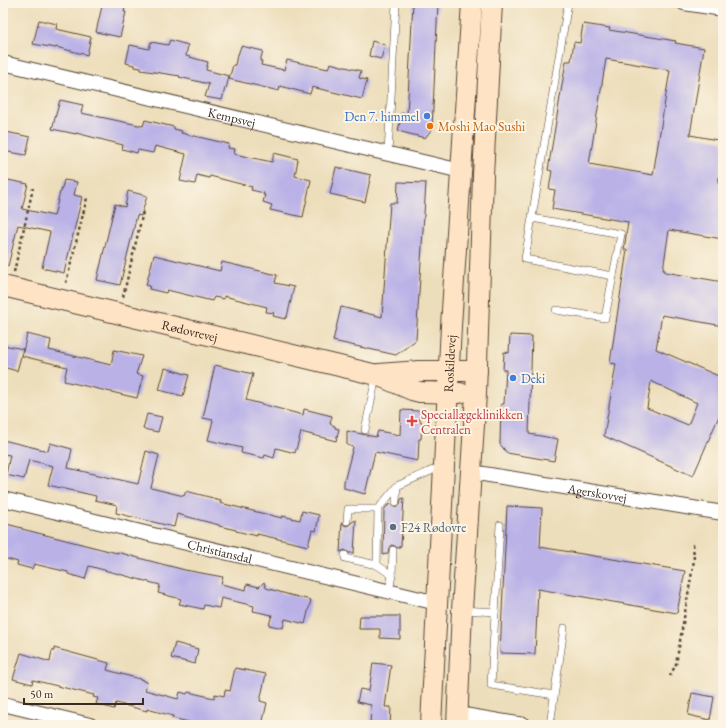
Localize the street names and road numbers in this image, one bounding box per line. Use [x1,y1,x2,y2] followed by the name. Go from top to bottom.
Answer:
[206,103,257,131] street label: Kempsvej
[160,316,220,345] street label: Rødovrevej
[439,334,459,393] street label: Roskildevej
[565,479,628,506] street label: Agerskovvej
[186,535,254,567] street label: Christiansdal

